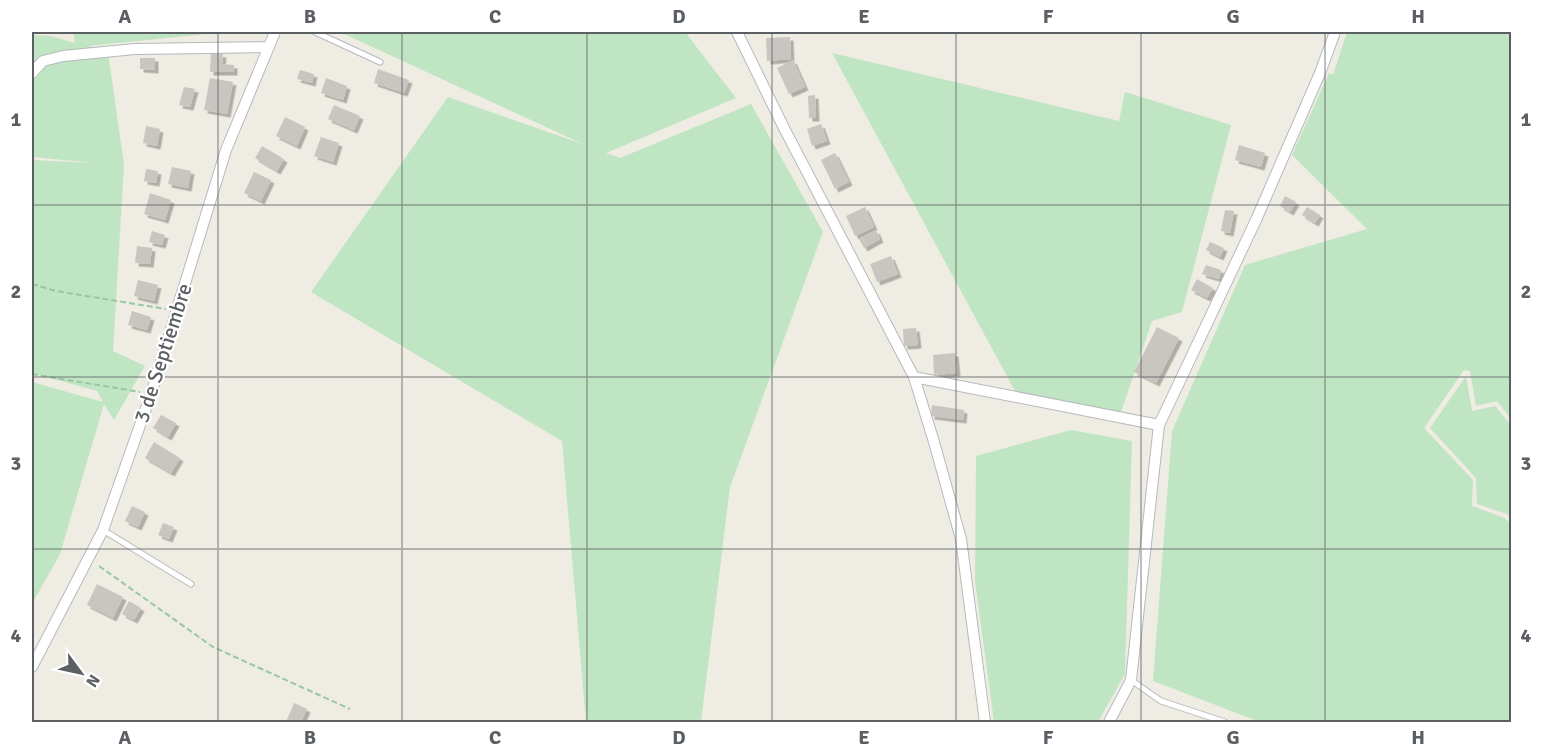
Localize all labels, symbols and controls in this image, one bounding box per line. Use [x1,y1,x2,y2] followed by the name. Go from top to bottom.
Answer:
[119,4,132,29] text: A
[304,4,316,29] text: B
[489,4,501,29] text: C
[672,4,686,29] text: D
[858,4,870,29] text: E
[1043,4,1054,29] text: F
[1226,4,1240,29] text: G
[1411,4,1425,29] text: H
[11,107,22,132] text: 1
[1521,107,1532,132] text: 1
[11,279,21,304] text: 2
[1521,279,1531,304] text: 2
[128,280,198,426] street label: 3 de Septiembre
[11,451,21,476] text: 3
[1521,451,1531,476] text: 3
[11,623,22,648] text: 4
[1521,623,1532,648] text: 4
[51,643,111,703] north arrow
[81,671,104,691] text: N
[119,725,132,750] text: A
[304,725,316,750] text: B
[489,725,501,750] text: C
[672,725,686,750] text: D
[858,725,870,750] text: E
[1043,725,1054,750] text: F
[1226,725,1240,750] text: G
[1411,725,1425,750] text: H

